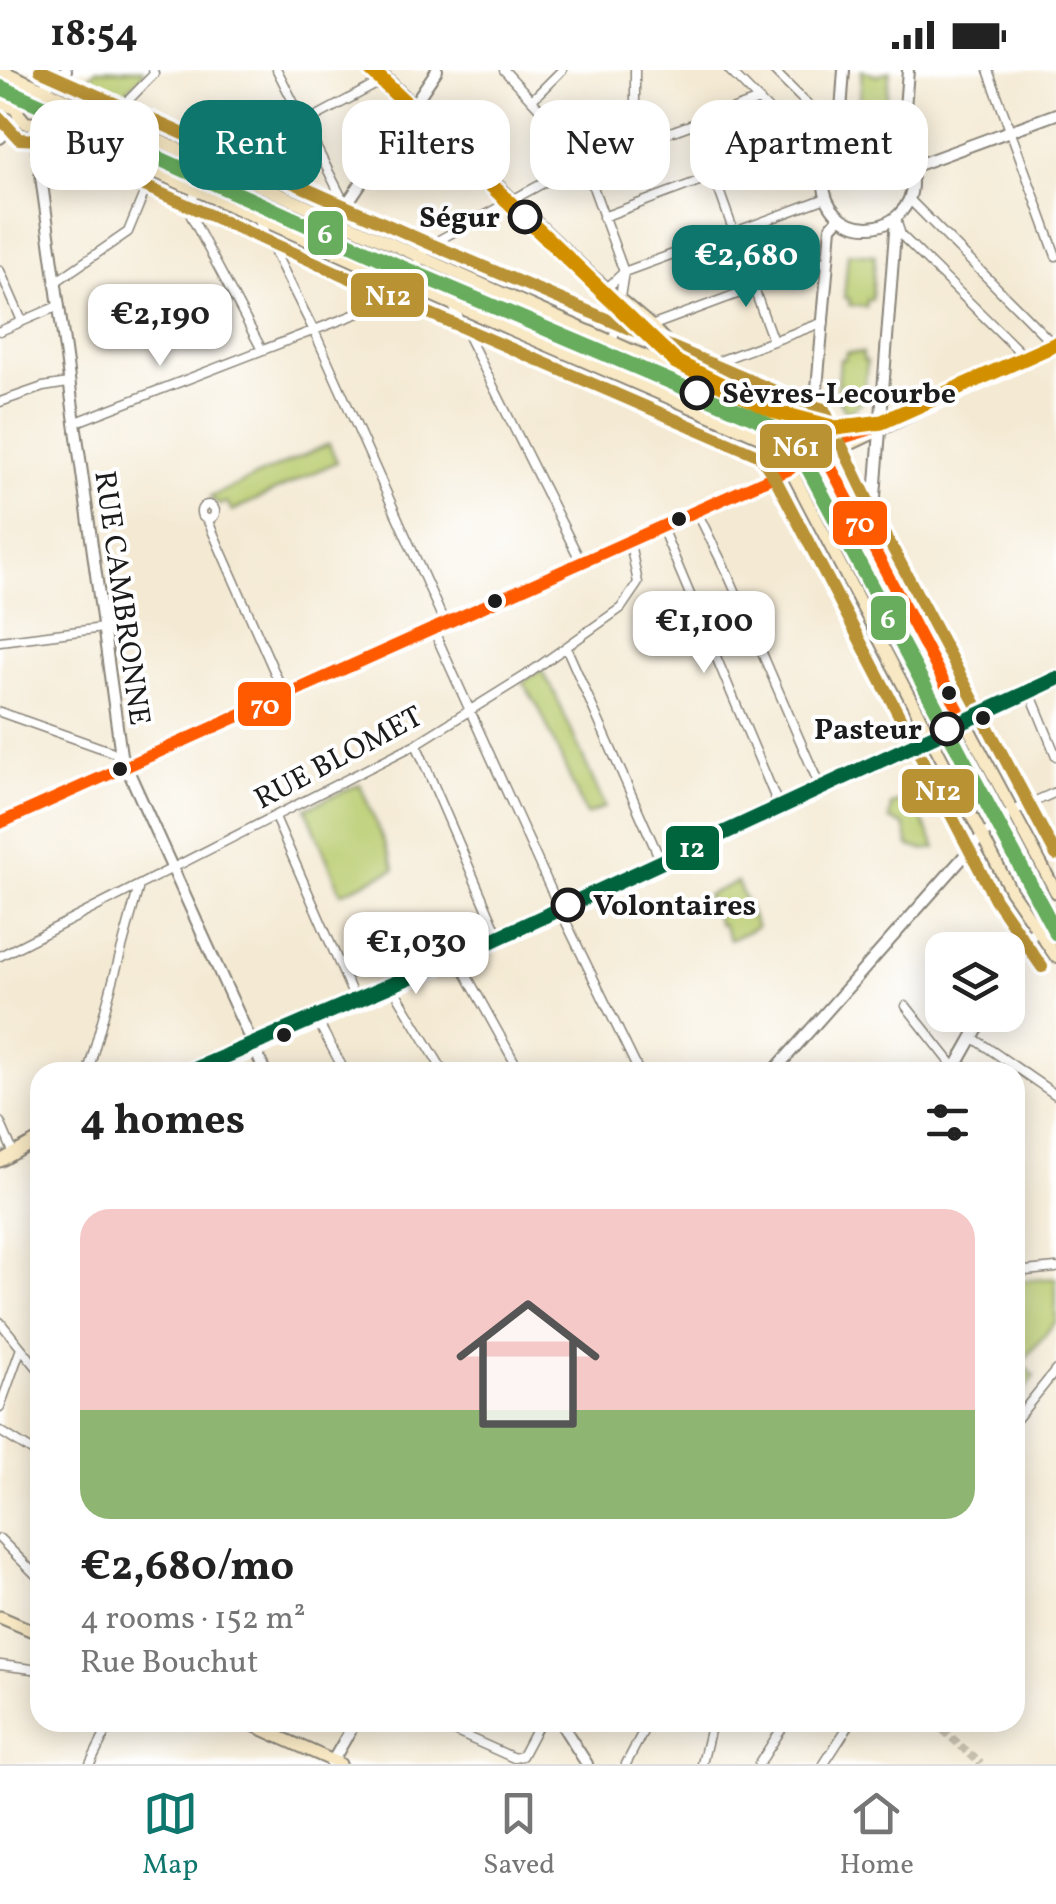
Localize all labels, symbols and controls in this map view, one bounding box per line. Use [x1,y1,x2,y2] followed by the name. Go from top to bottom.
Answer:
[50,9,138,62] text: 18:54
[30,100,159,190] chip: Buy
[179,100,322,190] chip: Rent
[342,100,510,190] chip: Filters
[530,100,670,190] chip: New
[690,100,928,190] chip: Apartment
[419,198,500,240] place label: Ségur
[509,201,541,233] marker: Ségur
[306,209,345,257] line badge: 6
[317,216,333,255] text: 6
[665,225,827,310] pin: €2,680
[694,235,798,279] text: €2,680
[349,271,426,319] line badge: N12
[365,278,411,317] text: N12
[79,284,241,369] pin: €2,190
[110,294,210,338] text: €2,190
[722,374,956,416] place label: Sèvres-Lecourbe
[681,377,713,409] marker: Sèvres-Lecourbe
[758,422,834,470] line badge: N61
[773,429,819,468] text: N61
[82,468,160,728] street label: RUE CAMBRONNE
[831,499,889,547] line badge: 70
[845,505,875,544] text: 70
[669,509,689,529] unlabelled marker
[485,591,505,611] unlabelled marker
[623,591,785,676] pin: €1,100
[869,594,908,642] line badge: 6
[655,601,753,645] text: €1,100
[880,601,896,640] text: 6
[236,680,293,728] line badge: 70
[939,683,959,703] unlabelled marker
[250,687,280,726] text: 70
[247,697,431,821] street label: RUE BLOMET
[973,708,993,728] unlabelled marker
[814,710,922,752] place label: Pasteur
[931,713,963,745] marker: Pasteur
[110,759,130,779] unlabelled marker
[900,767,976,815] line badge: N12
[915,773,961,812] text: N12
[664,824,721,872] line badge: 12
[679,830,705,869] text: 12
[593,886,756,928] place label: Volontaires
[552,889,584,921] marker: Volontaires
[335,912,497,997] pin: €1,030
[366,922,466,966] text: €1,030
[925,932,1025,1032] map controls
[925,932,1025,1032] button: layers
[274,1025,294,1045] unlabelled marker
[80,1093,245,1152] text: 4 homes
[920,1095,975,1150] icon: filters
[438,1274,618,1454] icon: home
[80,1539,294,1598] text: €2,680/mo
[80,1598,306,1642] text: 4 rooms · 152 m²
[80,1642,258,1686] text: Rue Bouchut
[142,1786,198,1885] tab: Map
[483,1786,555,1885] tab: Saved
[840,1786,914,1885] tab: Home

